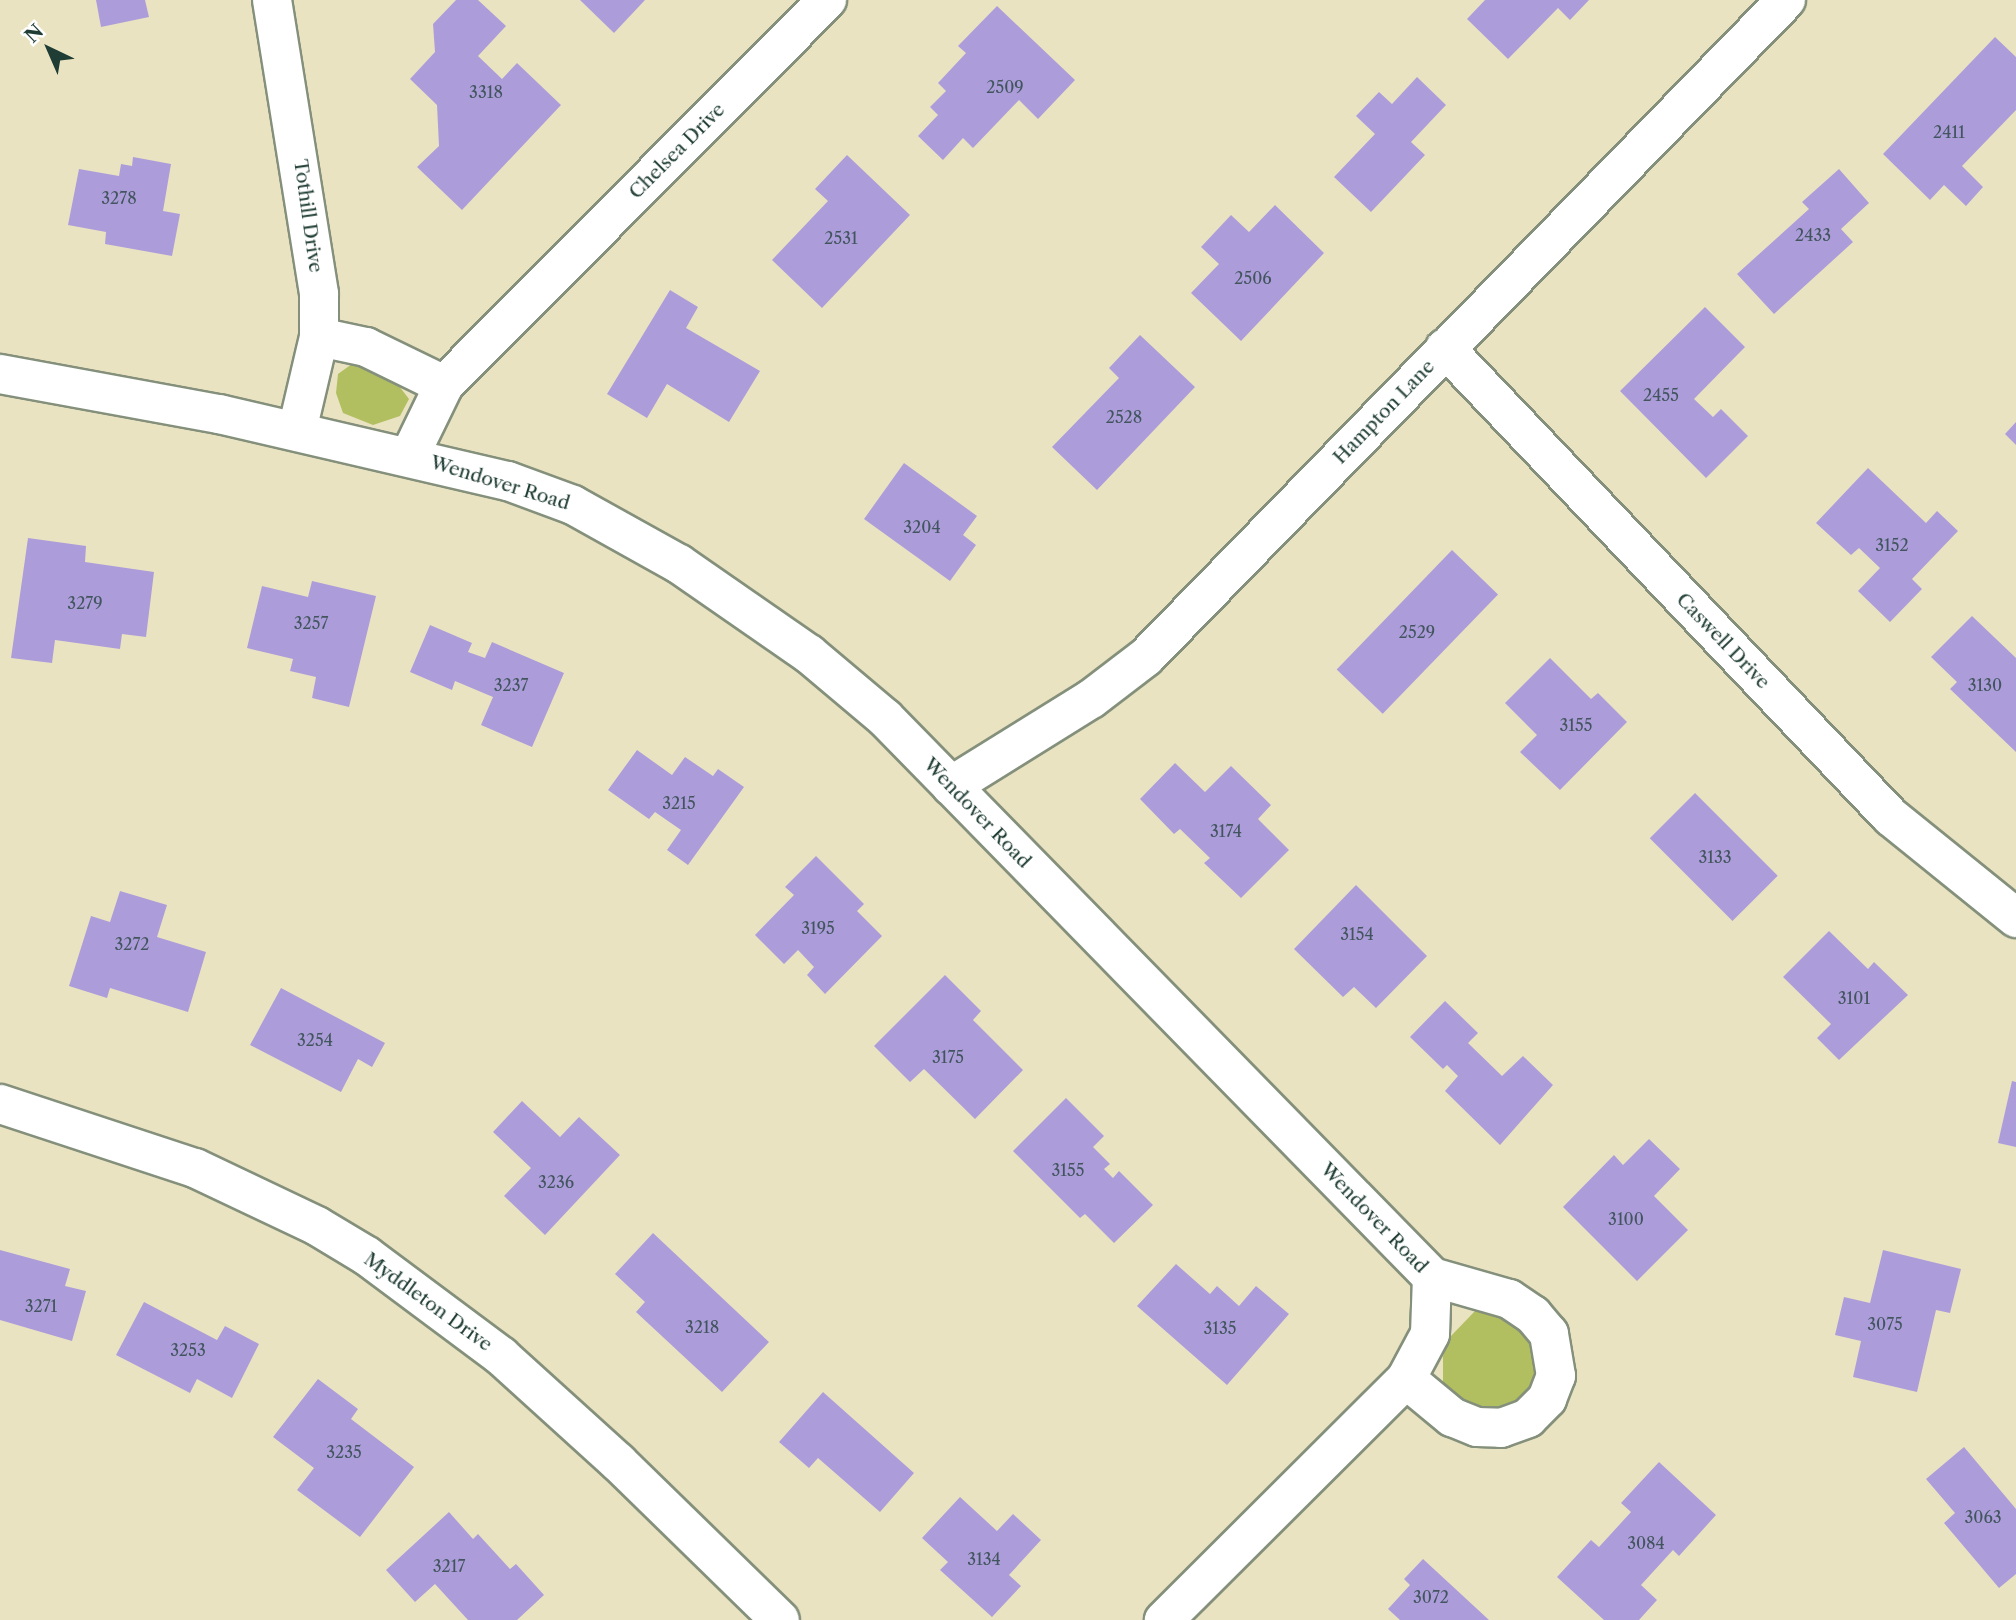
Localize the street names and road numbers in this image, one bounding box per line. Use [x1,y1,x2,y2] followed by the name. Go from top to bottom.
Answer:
[624,98,730,204] street label: Chelsea Drive
[289,158,327,274] street label: Tothill Drive
[1329,355,1439,469] street label: Hampton Lane
[427,451,573,515] street label: Wendover Road
[1672,588,1774,694] street label: Caswell Drive
[918,753,1036,873] street label: Wendover Road
[1315,1158,1433,1278] street label: Wendover Road
[359,1248,497,1356] street label: Myddleton Drive

